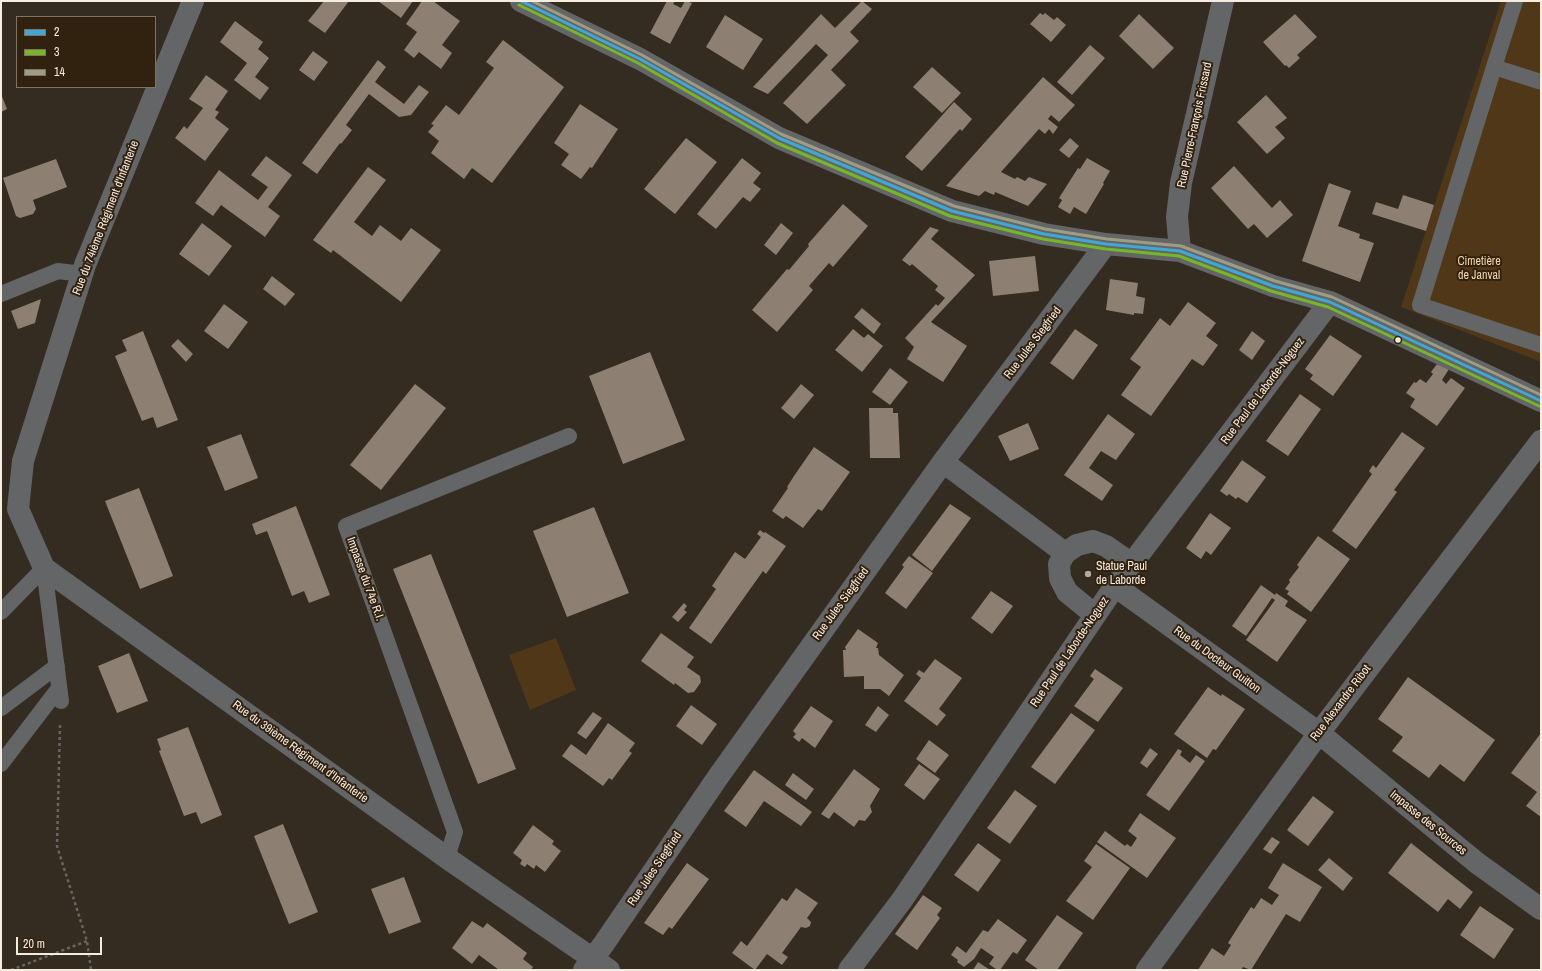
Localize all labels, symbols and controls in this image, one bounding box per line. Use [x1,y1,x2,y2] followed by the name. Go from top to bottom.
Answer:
[16,16,156,88] legend
[54,24,59,40] text: 2
[54,44,59,60] text: 3
[1175,61,1215,189] street label: Rue Pierre-François Frissard
[54,64,65,80] text: 14
[70,139,142,297] street label: Rue du 74ième Régiment d'Infanterie
[1457,255,1501,283] park label: Cimetière de Janval
[1001,304,1065,382] street label: Rue Jules Siegfried
[1218,335,1308,447] street label: Rue Paul de Laborde-Noguez
[1393,335,1403,345] unlabelled marker
[343,535,387,623] street label: Impasse du 74e R.I.
[1096,560,1147,588] place label: Statue Paul de Laborde
[810,565,872,643] street label: Rue Jules Siegfried
[1083,569,1093,579] marker: Statue Paul de Laborde
[1028,594,1112,710] street label: Rue Paul de Laborde-Noguez
[1171,624,1263,696] street label: Rue du Docteur Guitton
[1308,662,1374,744] street label: Rue Alexandre Ribot
[229,698,371,806] street label: Rue du 39ième Régiment d'Infanterie
[1387,788,1469,858] street label: Impasse des Sources
[625,829,685,909] street label: Rue Jules Siegfried
[18,929,104,955] scale bar
[23,936,45,952] text: 20 m

